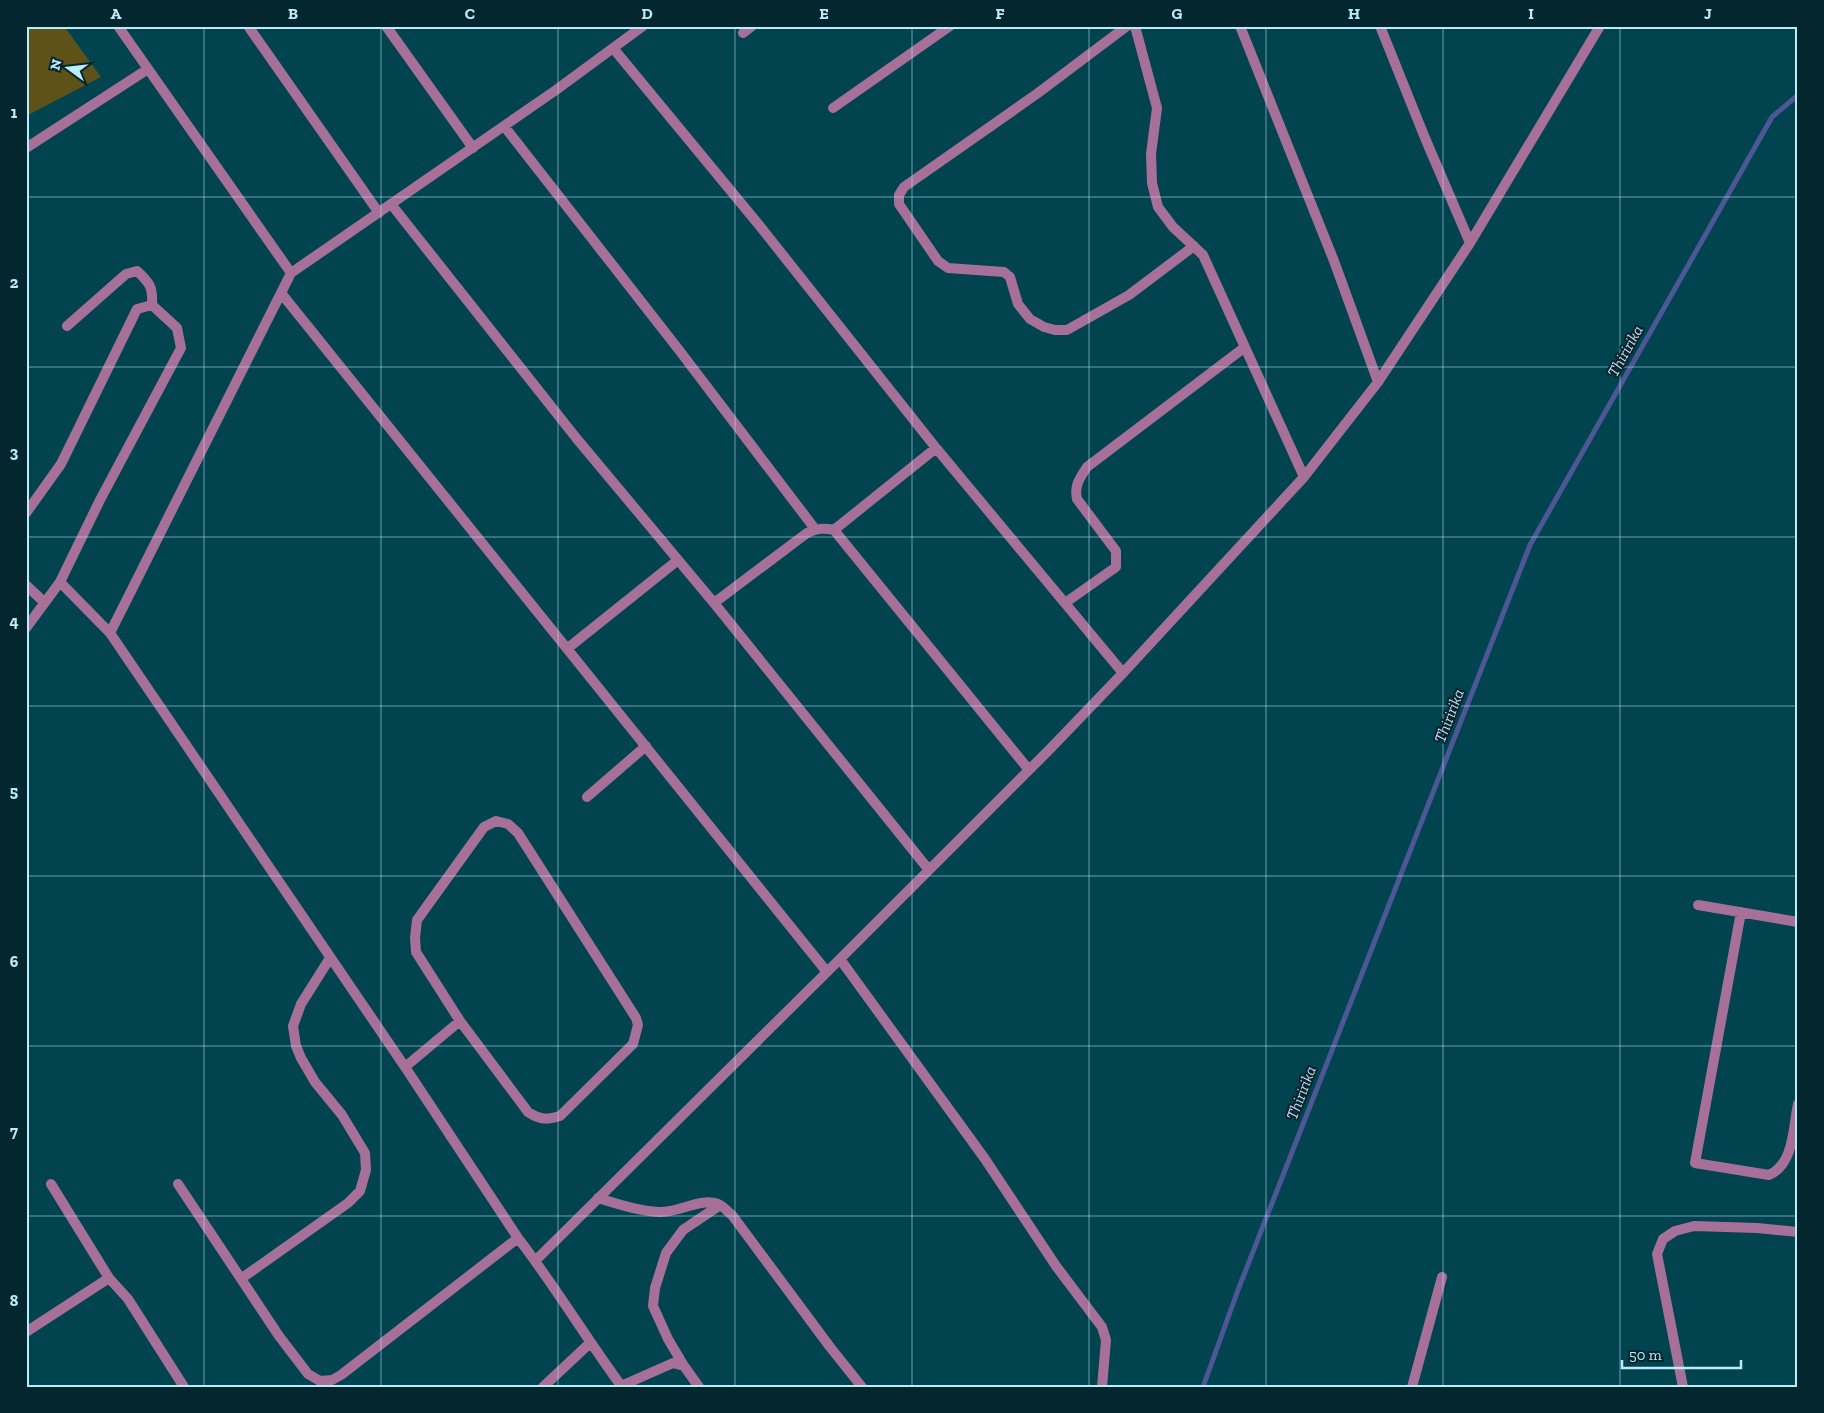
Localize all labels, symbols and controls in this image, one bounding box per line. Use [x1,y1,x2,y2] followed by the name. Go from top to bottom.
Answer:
[111,4,122,23] text: A
[288,4,298,23] text: B
[465,4,475,23] text: C
[641,4,653,23] text: D
[819,4,829,23] text: E
[995,4,1005,23] text: F
[1172,4,1183,23] text: G
[1348,4,1360,23] text: H
[1528,4,1534,23] text: I
[1704,4,1712,23] text: J
[42,42,92,92] north arrow
[46,57,66,72] text: N
[11,103,18,122] text: 1
[10,273,19,292] text: 2
[1603,322,1647,380] water label: Thiririka
[10,443,19,462] text: 3
[9,612,19,631] text: 4
[1430,686,1468,746] water label: Thiririka
[10,782,18,801] text: 5
[10,952,19,971] text: 6
[1282,1063,1320,1123] water label: Thiririka
[10,1122,18,1141] text: 7
[10,1291,19,1310] text: 8
[1622,1338,1740,1370] scale bar
[1629,1346,1662,1364] text: 50 m

